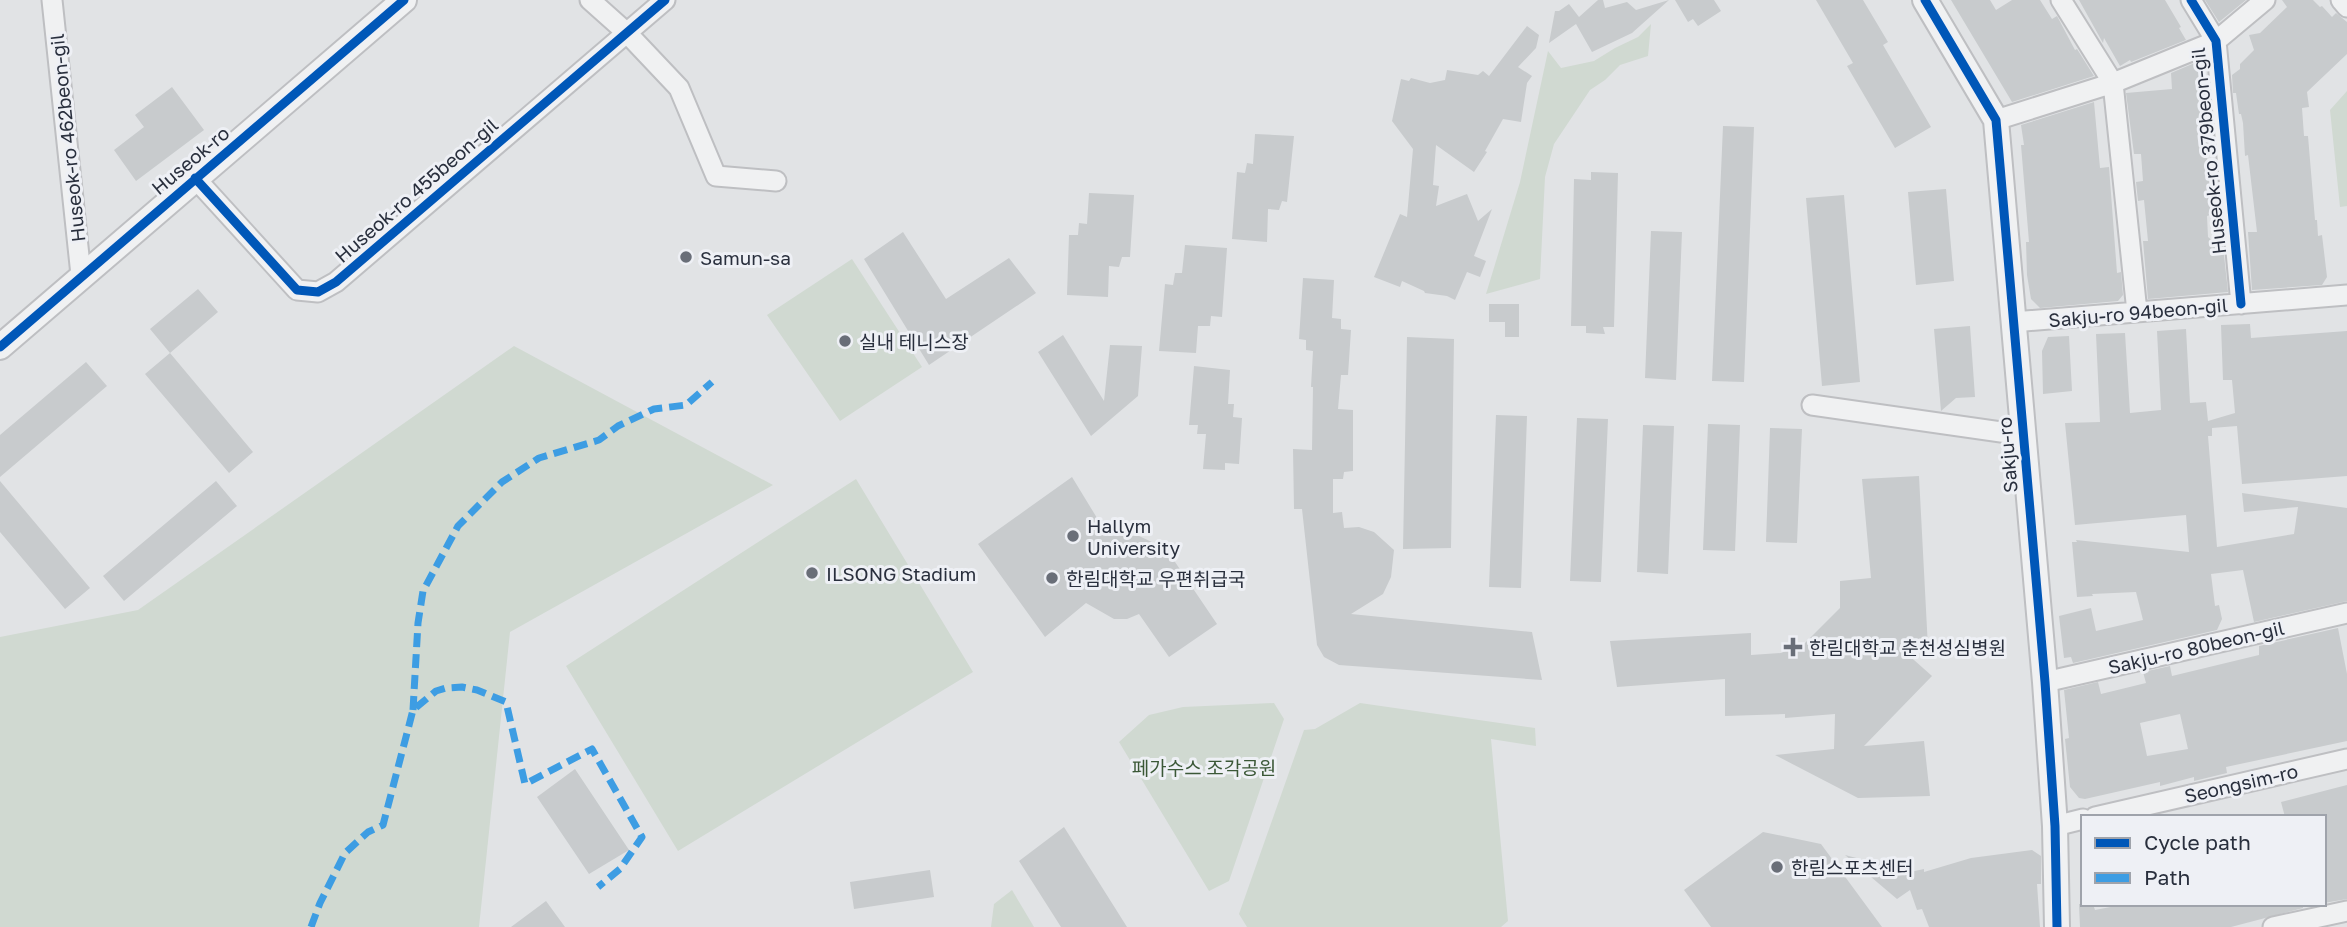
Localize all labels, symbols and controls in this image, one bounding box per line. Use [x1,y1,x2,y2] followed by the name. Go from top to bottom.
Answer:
[45,33,89,243] street label: Huseok-ro 462beon-gil
[2186,47,2230,255] street label: Huseok-ro 379beon-gil
[330,113,502,267] street label: Huseok-ro 455beon-gil
[147,121,233,199] street label: Huseok-ro
[700,246,791,269] place label: Samun-sa
[678,249,694,265] marker: Samun-sa
[2047,293,2229,331] street label: Sakju-ro 94beon-gil
[859,330,969,353] place label: 실내 테니스장
[837,333,853,349] marker: 실내 테니스장
[1992,416,2022,494] street label: Sakju-ro
[1087,514,1180,559] place label: Hallym University
[1065,528,1081,544] marker: Hallym University
[826,562,976,585] place label: ILSONG Stadium
[804,565,820,581] marker: ILSONG Stadium
[1066,567,1246,590] place label: 한림대학교 우편취급국
[1044,570,1060,586] marker: 한림대학교 우편취급국
[2106,616,2286,678] street label: Sakju-ro 80beon-gil
[1809,636,2006,659] place label: 한림대학교 춘천성심병원
[1783,637,1803,657] marker: 한림대학교 춘천성심병원
[1132,756,1276,779] park label: 페가수스 조각공원
[2182,759,2300,807] street label: Seongsim-ro
[2081,815,2326,906] legend
[2144,829,2251,855] text: Cycle path
[1791,856,1913,879] place label: 한림스포츠센터
[1769,859,1785,875] marker: 한림스포츠센터
[2144,864,2191,890] text: Path

